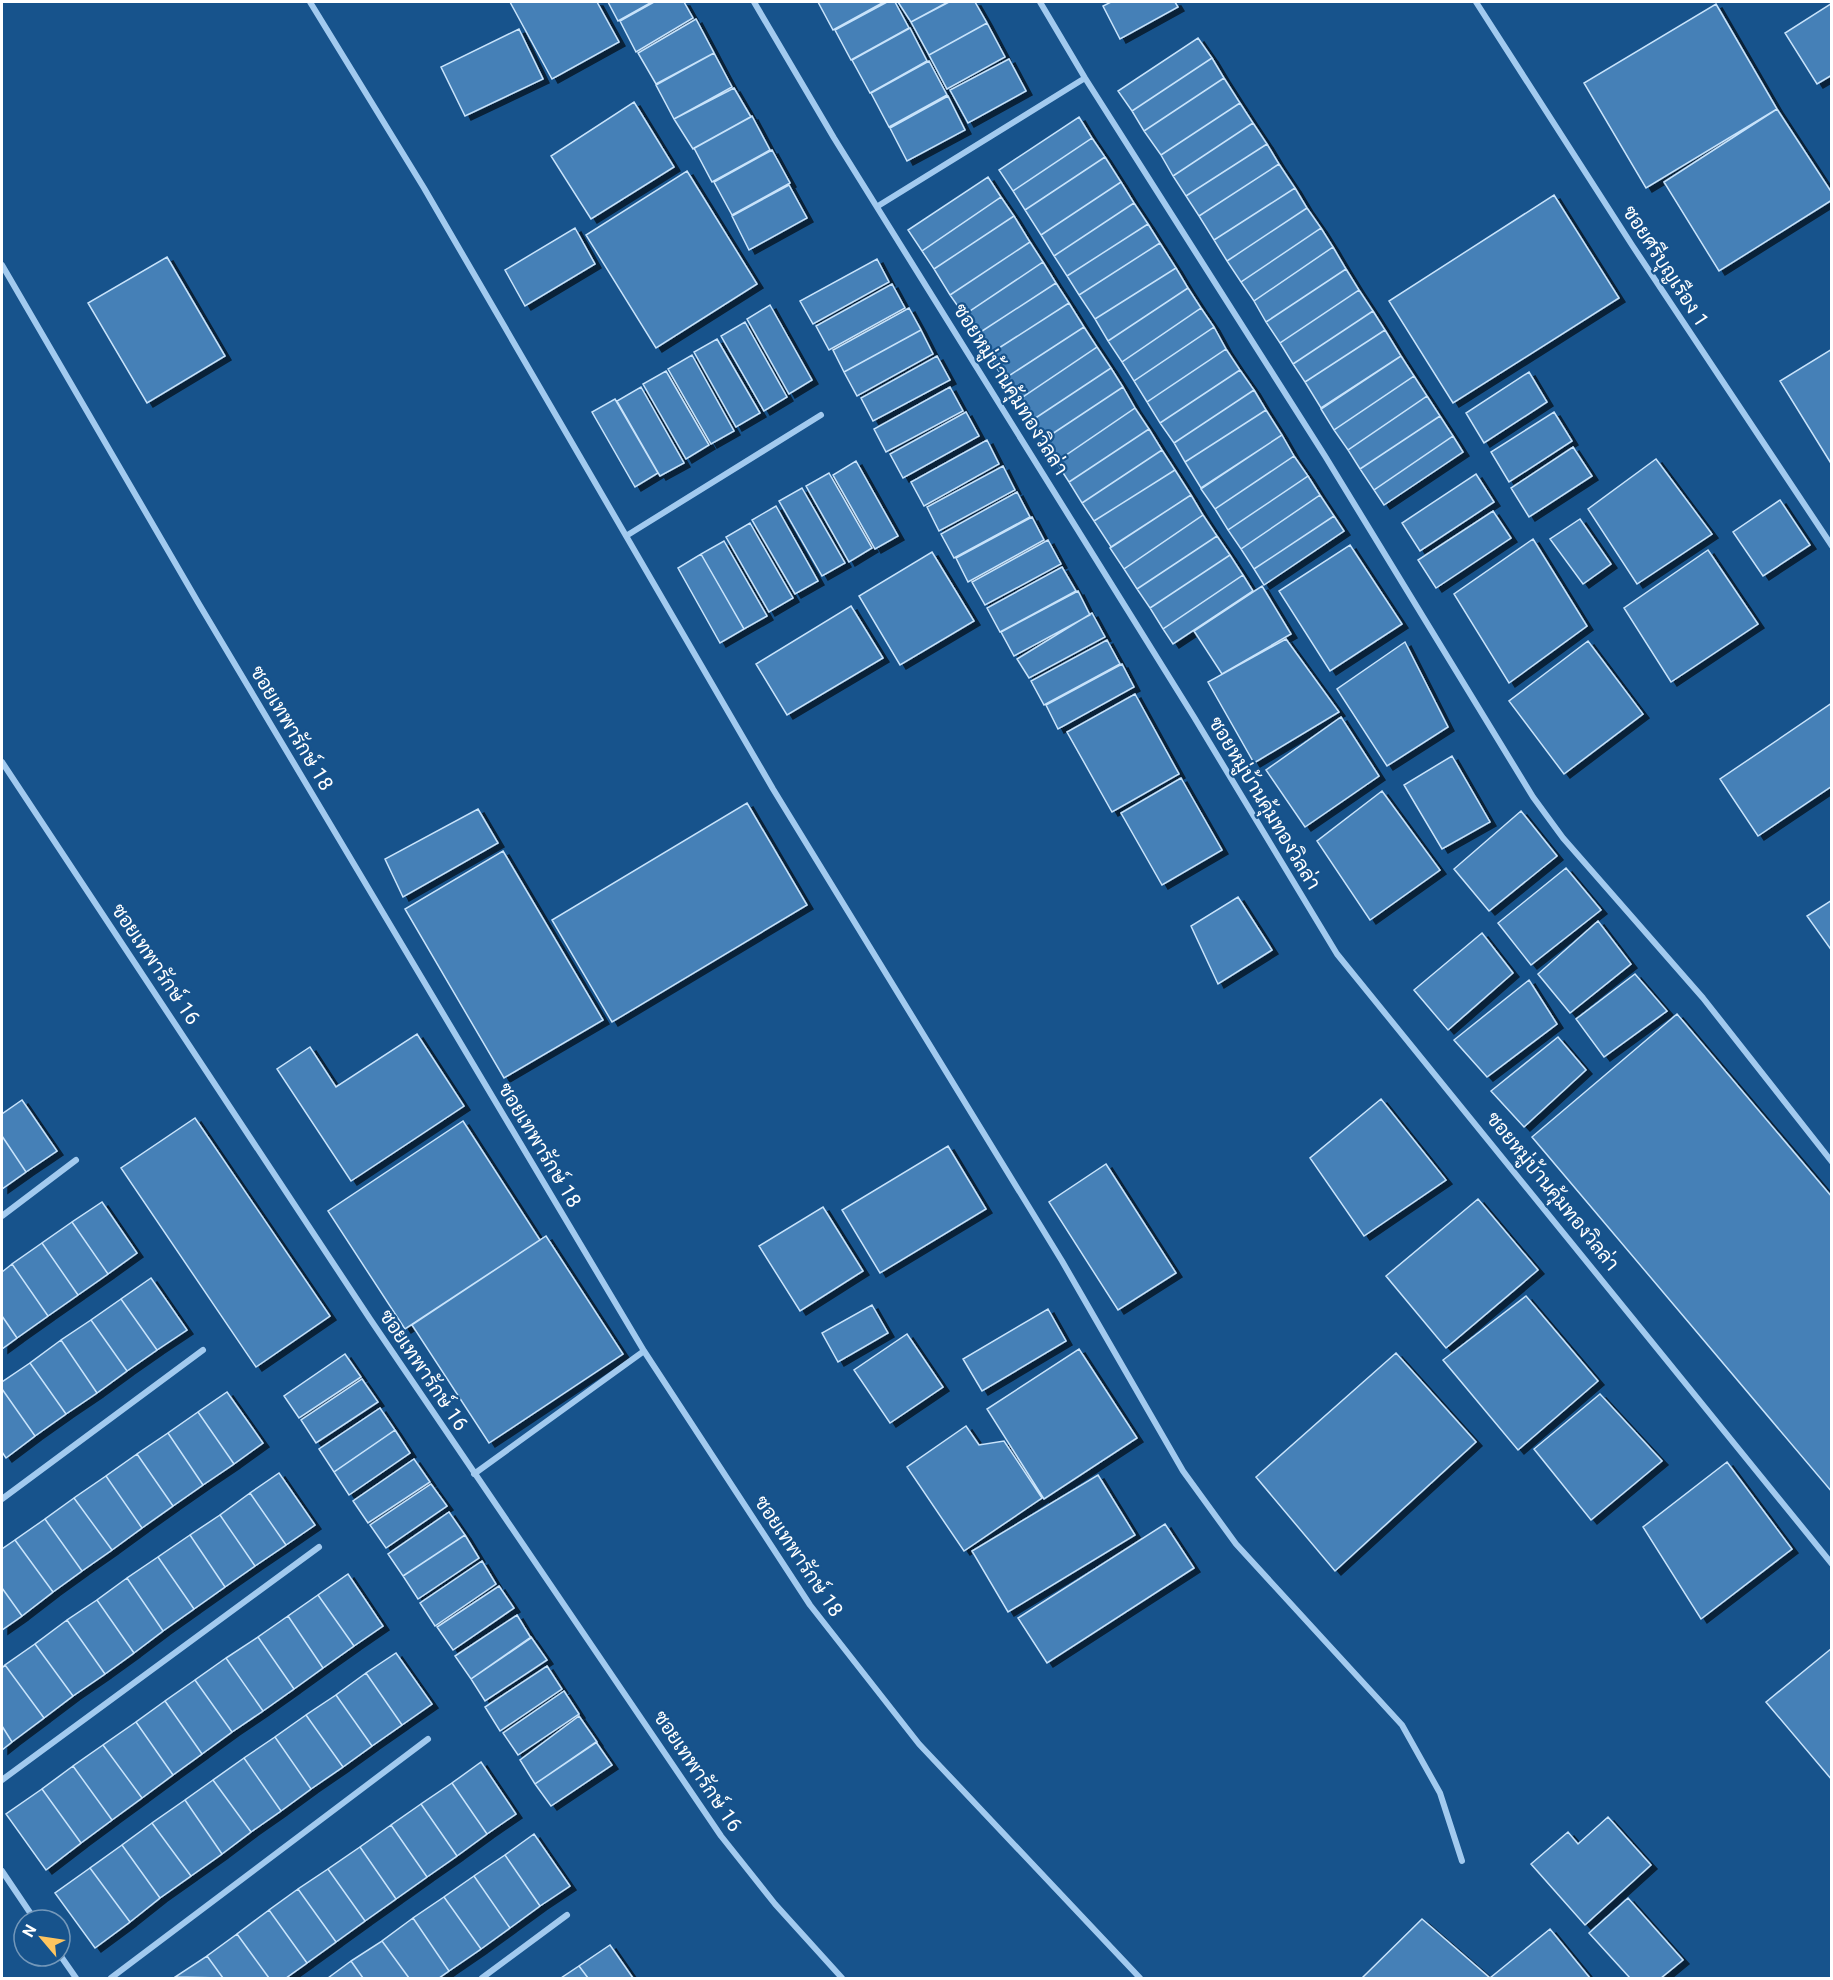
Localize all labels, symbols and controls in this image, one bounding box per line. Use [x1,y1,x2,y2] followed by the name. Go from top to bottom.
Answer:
[1616,200,1716,332] street label: ซอยศรีบุญเรือง 1
[946,299,1073,481] street label: ซอยหมู่บ้านคุ้มทองวิลล่า
[245,660,340,795] street label: ซอยเทพารักษ์ 18
[1201,712,1326,895] street label: ซอยหมู่บ้านคุ้มทองวิลล่า
[107,898,207,1029] street label: ซอยเทพารักษ์ 16
[493,1077,588,1212] street label: ซอยเทพารักษ์ 18
[1479,1107,1624,1277] street label: ซอยหมู่บ้านคุ้มทองวิลล่า
[375,1304,475,1435] street label: ซอยเทพารักษ์ 16
[750,1490,850,1621] street label: ซอยเทพารักษ์ 18
[649,1705,749,1836] street label: ซอยเทพารักษ์ 16
[12,1908,72,1968] north arrow
[18,1921,40,1941] text: N

